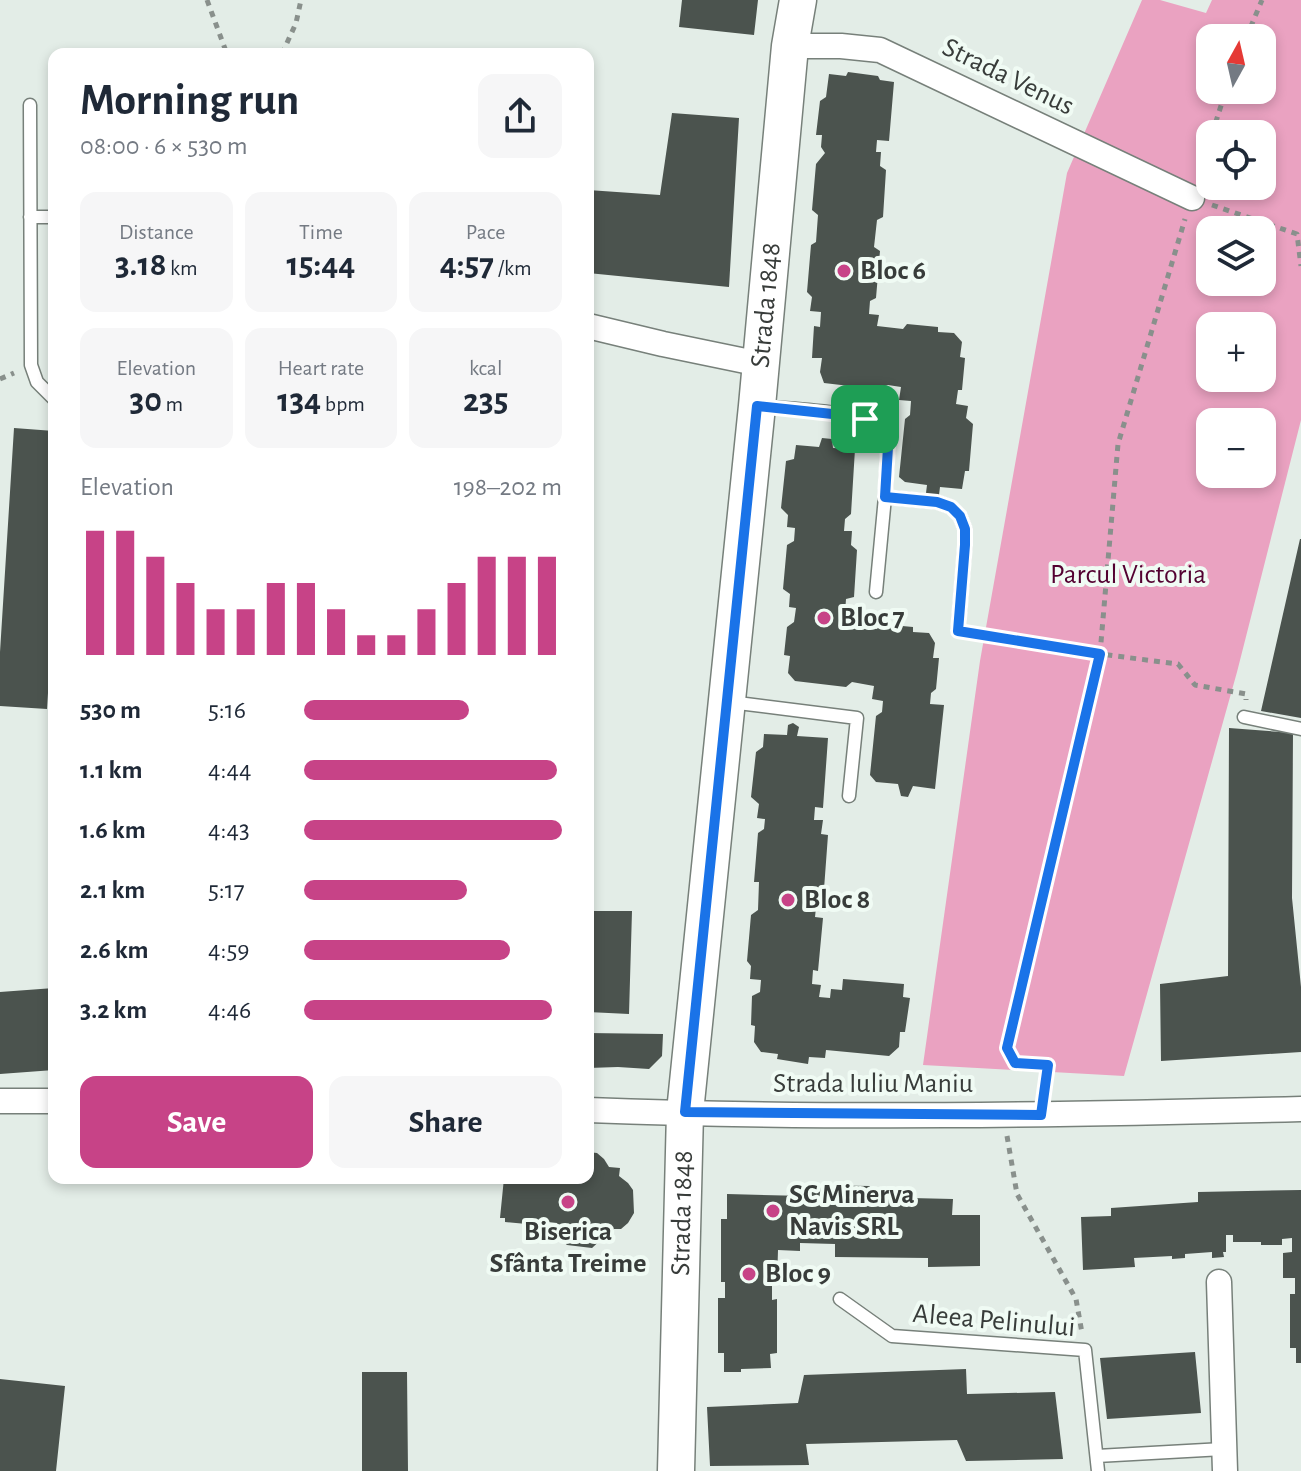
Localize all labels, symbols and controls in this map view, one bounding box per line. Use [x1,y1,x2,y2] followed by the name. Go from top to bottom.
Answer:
[1196,24,1276,104] north arrow
[1196,24,1276,488] map controls
[938,33,1078,121] street label: Strada Venus
[478,74,562,158] button: share
[80,79,299,123] text: Morning run
[1196,120,1276,200] button: locate
[80,133,248,159] text: 08:00 · 6 × 530 m
[1196,216,1276,296] button: layers
[119,221,194,243] text: Distance
[299,221,343,243] text: Time
[466,221,505,243] text: Pace
[747,241,786,369] street label: Strada 1848
[115,248,166,282] text: 3.18
[287,248,355,282] text: 15:44
[440,248,494,282] text: 4:57
[166,257,198,279] text: km
[494,257,532,279] text: /km
[860,257,926,285] place label: Bloc 6
[835,262,853,280] marker: Bloc 6
[1196,312,1276,392] button: +
[117,357,196,379] text: Elevation
[278,357,364,379] text: Heart rate
[469,357,502,379] text: kcal
[130,384,162,418] text: 30
[277,384,321,418] text: 134
[463,384,508,418] text: 235
[831,385,899,453] pin
[162,393,183,415] text: m
[321,393,365,415] text: bpm
[843,397,887,441] icon: arrive
[1196,408,1276,488] button: −
[80,474,174,500] text: Elevation
[454,474,562,500] text: 198–202 m
[1050,561,1206,589] park label: Parcul Victoria
[840,604,905,632] place label: Bloc 7
[815,609,833,627] marker: Bloc 7
[80,697,141,723] text: 530 m
[208,697,246,723] text: 5:16
[80,757,142,783] text: 1.1 km
[208,757,251,783] text: 4:44
[80,817,146,843] text: 1.6 km
[208,817,250,843] text: 4:43
[80,877,145,903] text: 2.1 km
[208,877,245,903] text: 5:17
[804,886,870,914] place label: Bloc 8
[779,891,797,909] marker: Bloc 8
[80,937,149,963] text: 2.6 km
[208,937,250,963] text: 4:59
[80,997,147,1023] text: 3.2 km
[208,997,251,1023] text: 4:46
[773,1070,973,1098] street label: Strada Iuliu Maniu
[80,1076,313,1168] button: Save
[329,1076,562,1168] button: Share
[667,1150,698,1276] street label: Strada 1848
[789,1181,915,1241] place label: SC Minerva Navis SRL
[559,1193,577,1211] marker: Biserica Sfânta Treime
[764,1202,782,1220] marker: SC Minerva Navis SRL
[490,1218,646,1278] place label: Biserica Sfânta Treime
[765,1260,831,1288] place label: Bloc 9
[740,1265,758,1283] marker: Bloc 9
[912,1300,1076,1342] street label: Aleea Pelinului

